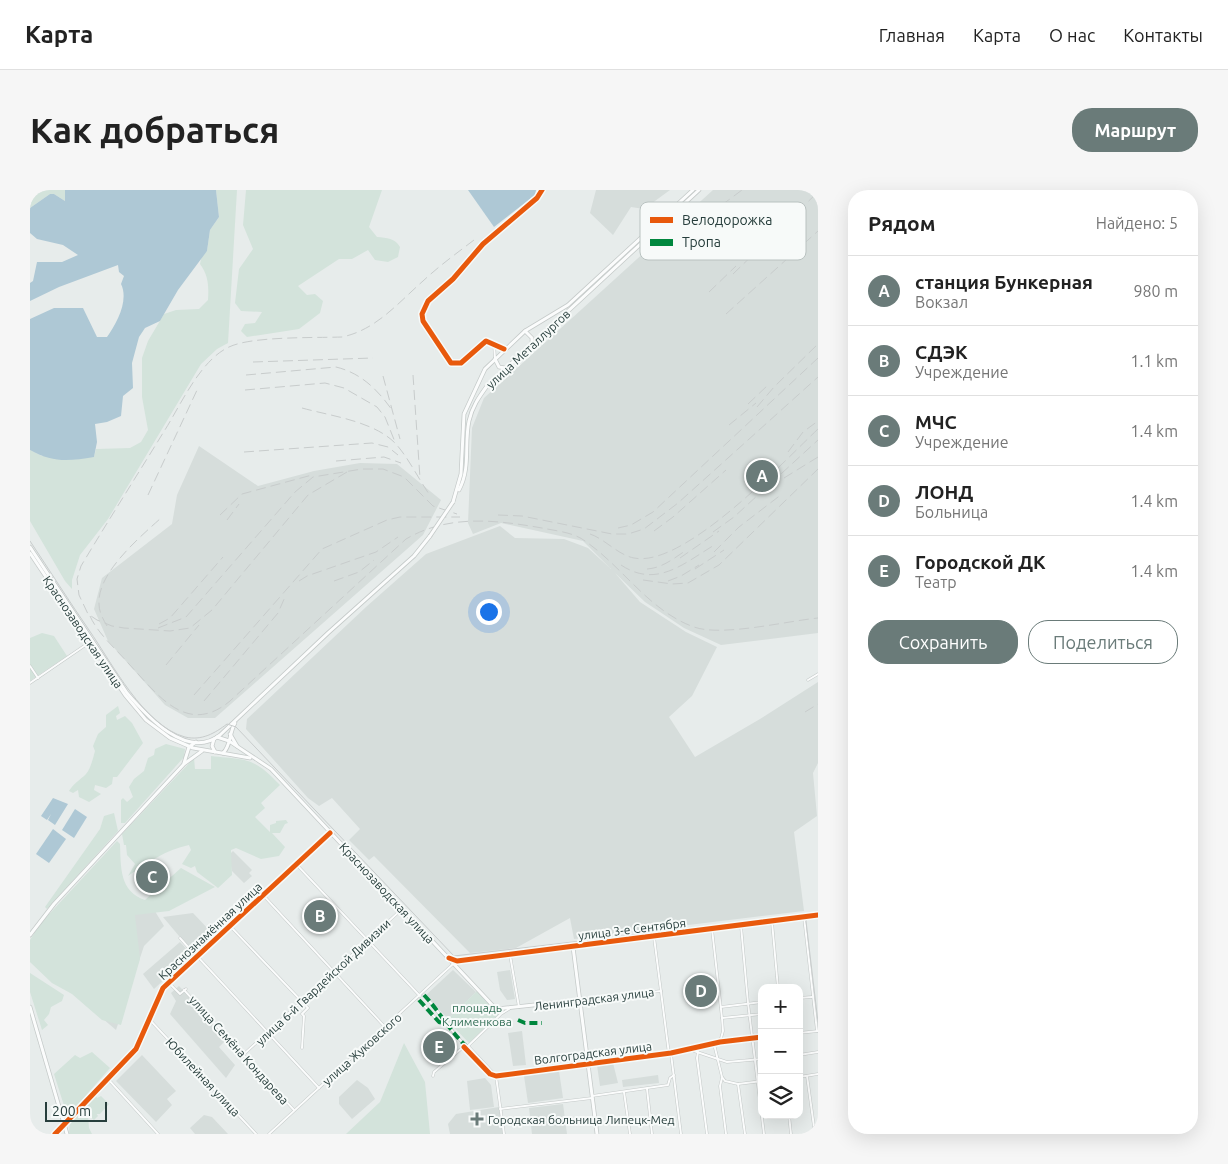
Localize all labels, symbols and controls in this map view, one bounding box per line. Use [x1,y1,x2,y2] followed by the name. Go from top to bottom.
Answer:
[25,21,93,48] text: Карта
[879,25,945,45] text: Главная
[973,25,1021,45] text: Карта
[1049,25,1095,45] text: О нас
[1123,25,1203,45] text: Контакты
[1072,108,1198,152] button: Маршрут
[30,110,279,150] text: Как добраться
[640,202,806,260] legend
[868,211,936,235] text: Рядом
[682,212,772,228] text: Велодорожка
[1096,214,1178,232] text: Найдено: 5
[682,234,721,250] text: Тропа
[915,271,1093,293] text: станция Бункерная
[878,282,890,300] text: A
[1133,282,1178,300] text: 980 m
[915,293,968,311] text: Вокзал
[484,307,572,391] street label: улица Металлургов
[915,341,968,363] text: СДЭК
[879,352,889,370] text: B
[1130,352,1178,370] text: 1.1 km
[915,363,1009,381] text: Учреждение
[915,411,957,433] text: МЧС
[879,422,889,440] text: C
[1130,422,1178,440] text: 1.4 km
[915,433,1009,451] text: Учреждение
[746,457,778,495] pin: A
[915,481,973,503] text: ЛОНД
[878,492,890,510] text: D
[1130,492,1178,510] text: 1.4 km
[915,503,988,521] text: Больница
[915,551,1046,573] text: Городской ДК
[879,562,889,580] text: E
[1130,562,1178,580] text: 1.4 km
[41,573,125,691] street label: Краснозаводская улица
[915,573,957,591] text: Театр
[476,599,502,625] your location
[868,620,1018,664] button: Сохранить
[1028,620,1178,664] button: Поделиться
[337,840,437,946] street label: Краснозаводская улица
[136,858,168,896] pin: C
[156,880,264,982] street label: Краснознамённая улица
[304,897,336,935] pin: B
[253,916,393,1048] street label: улица 6-й Гвардейской Дивизии
[577,916,687,942] street label: улица 3-е Сентября
[685,972,717,1010] pin: D
[758,984,803,1119] map controls
[758,984,803,1029] button: +
[533,985,655,1013] street label: Ленинградская улица
[187,993,291,1107] street label: улица Семёна Кондарева
[442,1001,512,1028] park label: площадь Клименкова
[320,1010,404,1088] street label: улица Жуковского
[423,1028,455,1066] pin: E
[758,1029,803,1074] button: −
[163,1035,243,1119] street label: Юбилейная улица
[533,1039,653,1067] street label: Волгоградская улица
[758,1074,803,1119] button: layers
[45,1099,108,1122] scale bar
[52,1103,91,1119] text: 200 m
[470,1112,484,1126] marker: Городская больница Липецк-Мед
[488,1113,675,1126] place label: Городская больница Липецк-Мед

